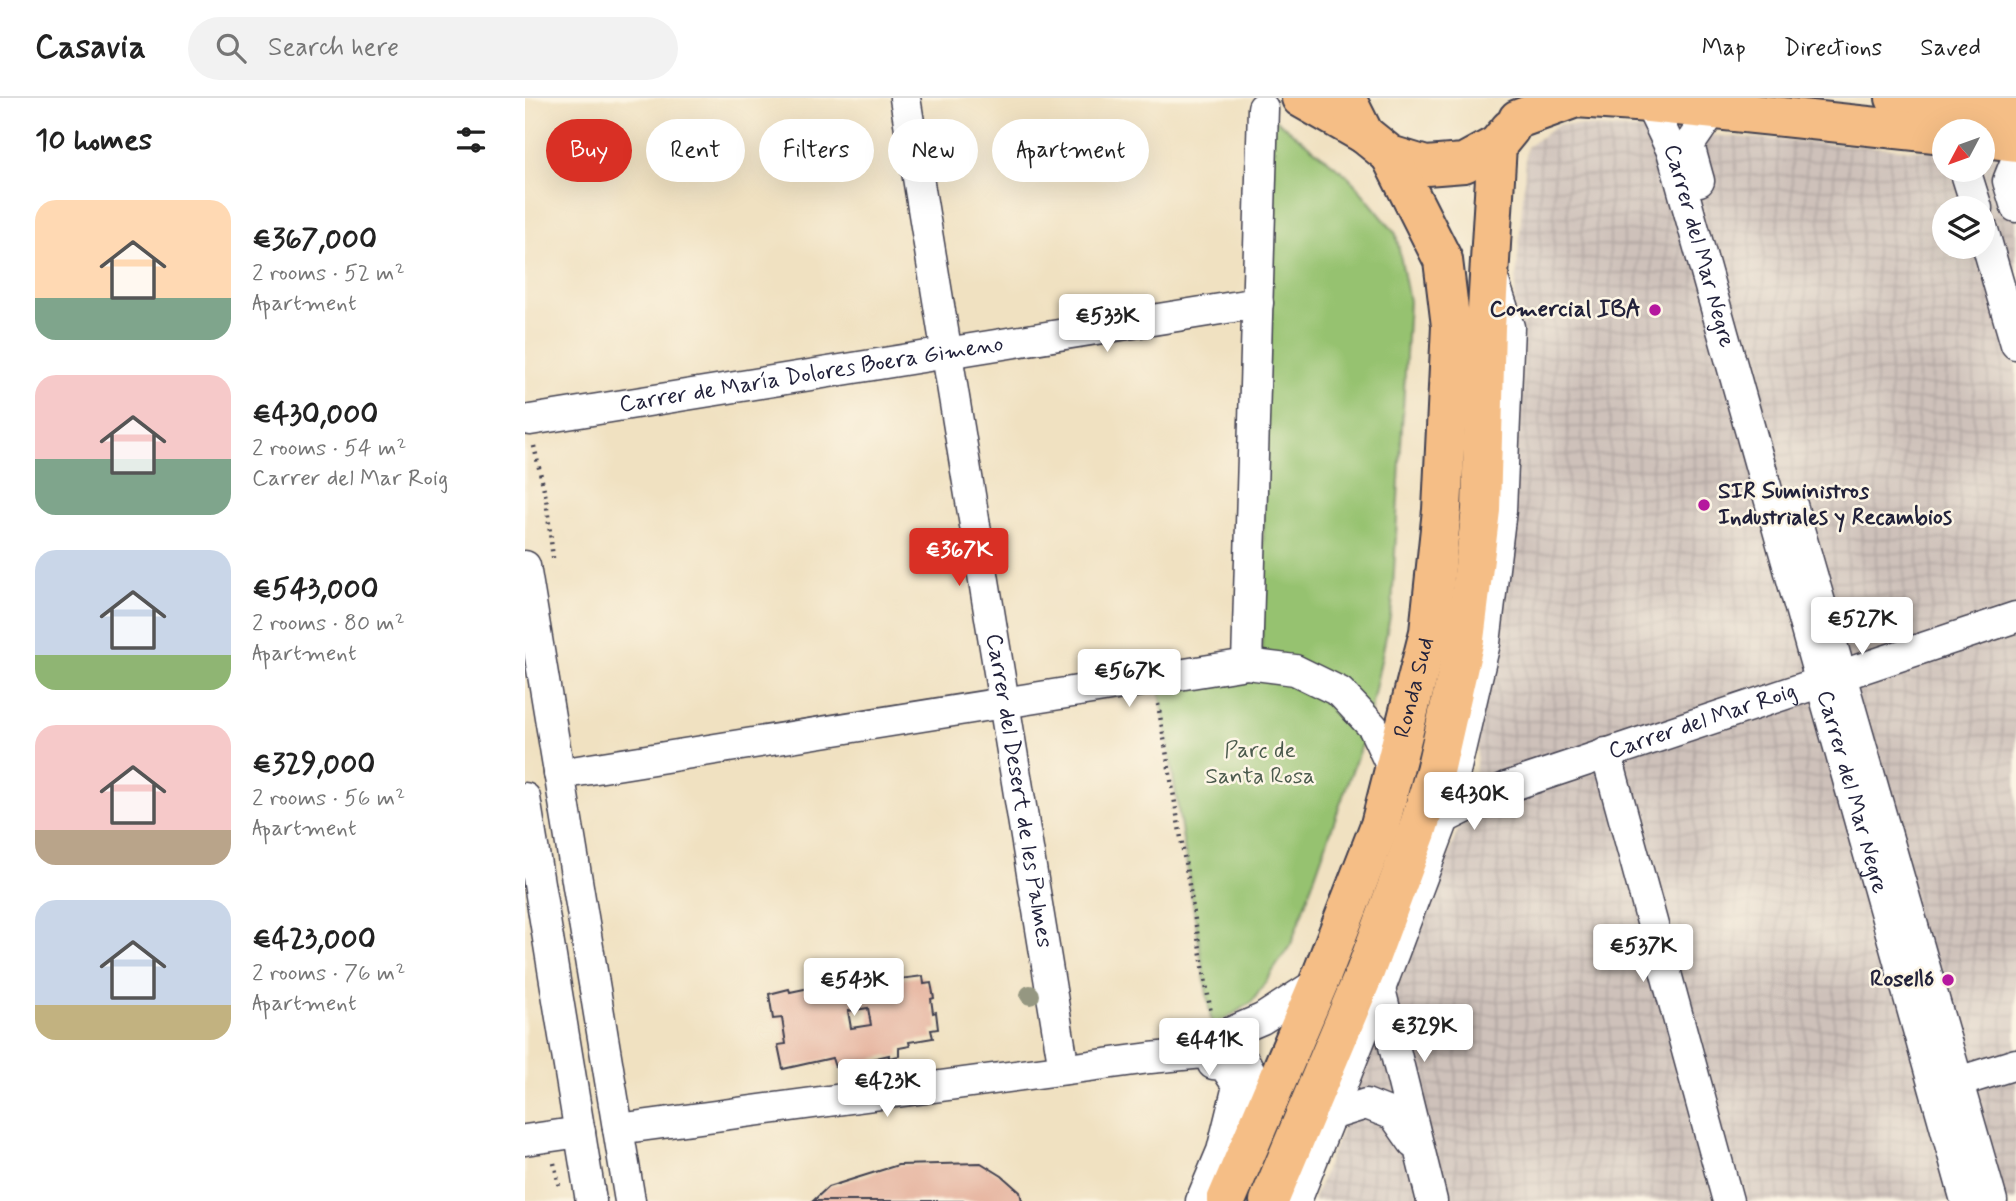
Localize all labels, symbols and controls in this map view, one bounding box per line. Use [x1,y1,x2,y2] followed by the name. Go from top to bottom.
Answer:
[188,17,678,80] search box
[35,26,146,70] text: Casavia
[212,29,250,67] icon: search
[268,31,399,65] text: Search here
[1702,33,1746,64] text: Map
[1784,33,1882,64] text: Directions
[1920,33,1981,64] text: Saved
[546,119,632,182] chip: Buy
[646,119,745,182] chip: Rent
[759,119,874,182] chip: Filters
[888,119,978,182] chip: New
[992,119,1149,182] chip: Apartment
[1932,119,1995,182] north arrow
[1932,119,1995,259] map controls
[35,121,152,160] text: 10 homes
[452,121,490,159] icon: filters
[1656,141,1741,351] street label: Carrer del Mar Negre
[1932,196,1995,259] button: layers
[252,220,377,259] text: €367,000
[91,228,175,312] icon: home
[252,259,405,289] text: 2 rooms · 52 m²
[252,289,357,319] text: Apartment
[1058,294,1156,354] pin: €533K
[1490,295,1641,325] place label: Comercial IBA
[1075,302,1139,332] text: €533K
[1647,302,1663,318] marker: Comercial IBA
[617,329,1006,420] street label: Carrer de María Dolores Boera Gimeno
[252,395,378,434] text: €430,000
[91,403,175,487] icon: home
[252,434,406,464] text: 2 rooms · 54 m²
[252,464,448,494] text: Carrer del Mar Roig
[1718,477,1952,533] place label: SIR Suministros Industriales y Recambios
[1696,497,1712,513] marker: SIR Suministros Industriales y Recambios
[910,528,1008,588] pin: €367K
[925,536,993,566] text: €367K
[252,570,379,609] text: €543,000
[91,578,175,662] icon: home
[1813,598,1911,657] pin: €527K
[1827,605,1897,635] text: €527K
[252,609,405,639] text: 2 rooms · 80 m²
[978,631,1059,950] street label: Carrer del Desert de les Palmes
[1388,634,1442,741] street label: Ronda Sud
[252,639,357,669] text: Apartment
[1080,650,1178,709] pin: €567K
[1094,657,1164,687] text: €567K
[1605,676,1800,767] street label: Carrer del Mar Roig
[1809,687,1894,897] street label: Carrer del Mar Negre
[1205,736,1315,792] park label: Parc de Santa Rosa
[252,745,375,784] text: €329,000
[91,753,175,837] icon: home
[1425,772,1523,832] pin: €430K
[1440,780,1508,810] text: €430K
[252,784,405,814] text: 2 rooms · 56 m²
[252,814,357,844] text: Apartment
[252,920,376,959] text: €423,000
[1594,924,1692,984] pin: €537K
[91,928,175,1012] icon: home
[1609,932,1677,962] text: €537K
[805,958,903,1018] pin: €543K
[252,959,405,989] text: 2 rooms · 76 m²
[1870,965,1934,995] place label: Roselló
[820,966,888,996] text: €543K
[1940,972,1956,988] marker: Roselló
[252,989,357,1019] text: Apartment
[1375,1004,1473,1064] pin: €329K
[1391,1012,1457,1042] text: €329K
[1160,1018,1258,1078] pin: €441K
[1175,1026,1243,1056] text: €441K
[838,1060,936,1119] pin: €423K
[854,1067,920,1097] text: €423K

